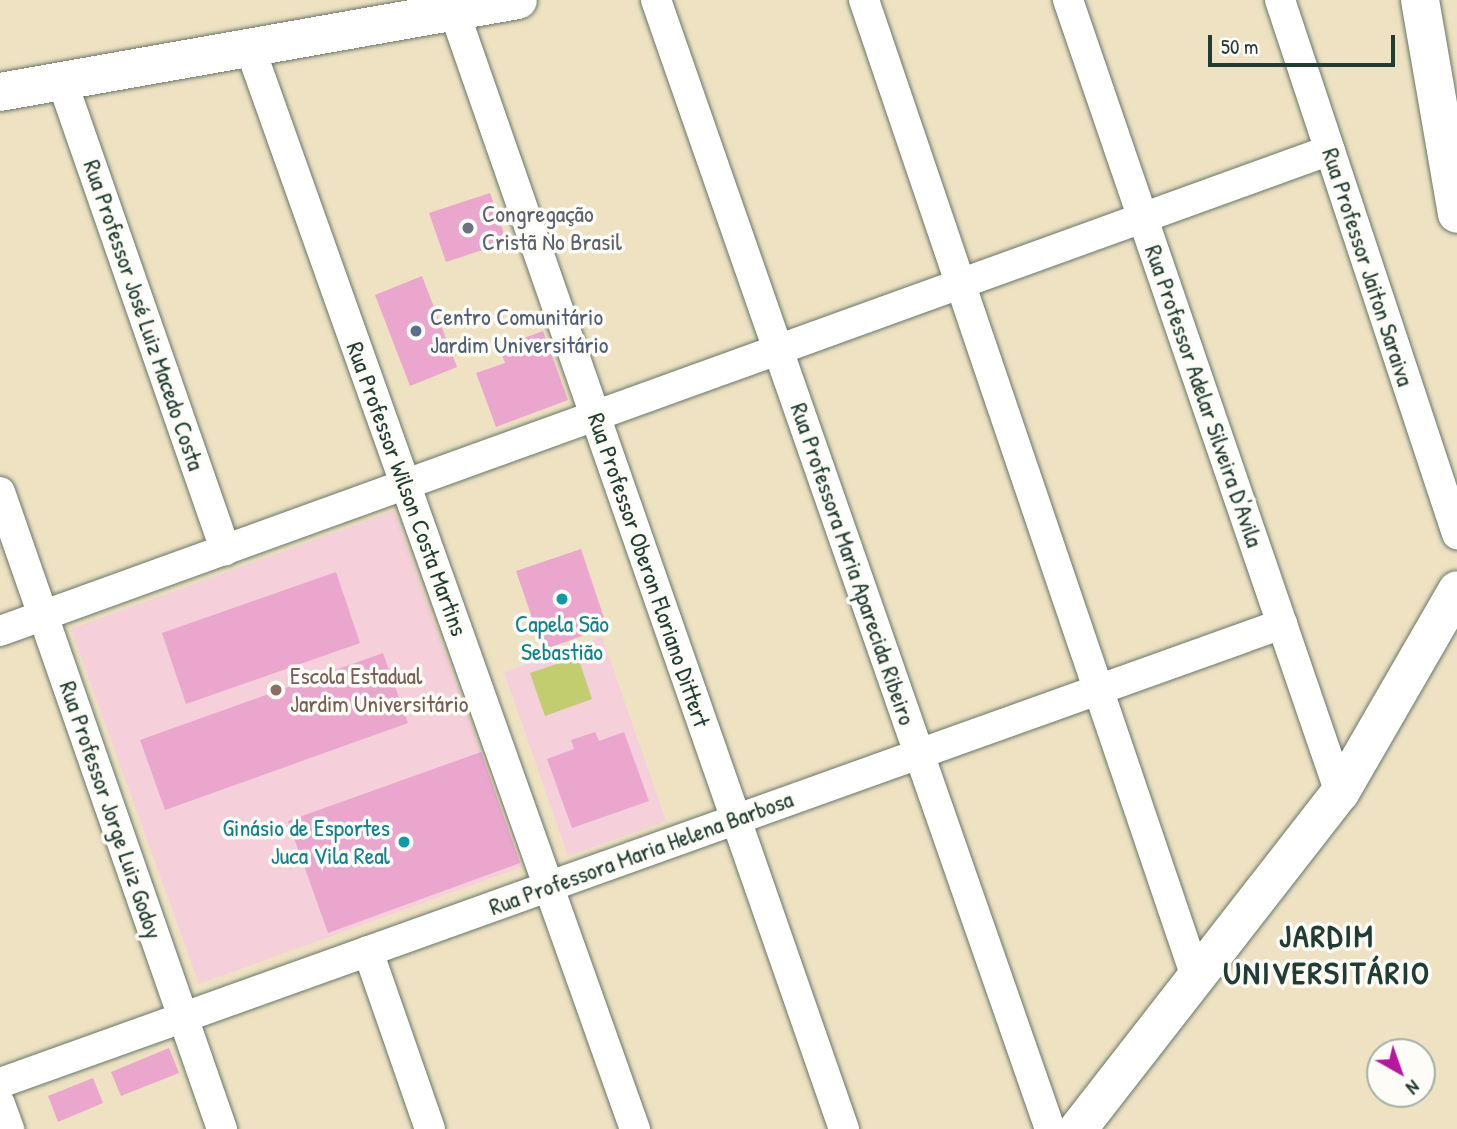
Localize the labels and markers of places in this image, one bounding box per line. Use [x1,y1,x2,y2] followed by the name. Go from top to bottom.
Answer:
[482,200,622,256] place label: Congregação Cristã No Brasil
[460,220,476,236] marker: Congregação Cristã No Brasil
[430,303,608,359] place label: Centro Comunitário Jardim Universitário
[408,323,424,339] marker: Centro Comunitário Jardim Universitário
[554,591,570,607] marker: Capela São Sebastião
[515,610,609,666] place label: Capela São Sebastião
[290,662,468,718] place label: Escola Estadual Jardim Universitário
[268,682,284,698] marker: Escola Estadual Jardim Universitário
[223,814,390,870] place label: Ginásio de Esportes Juca Vila Real
[396,834,412,850] marker: Ginásio de Esportes Juca Vila Real

